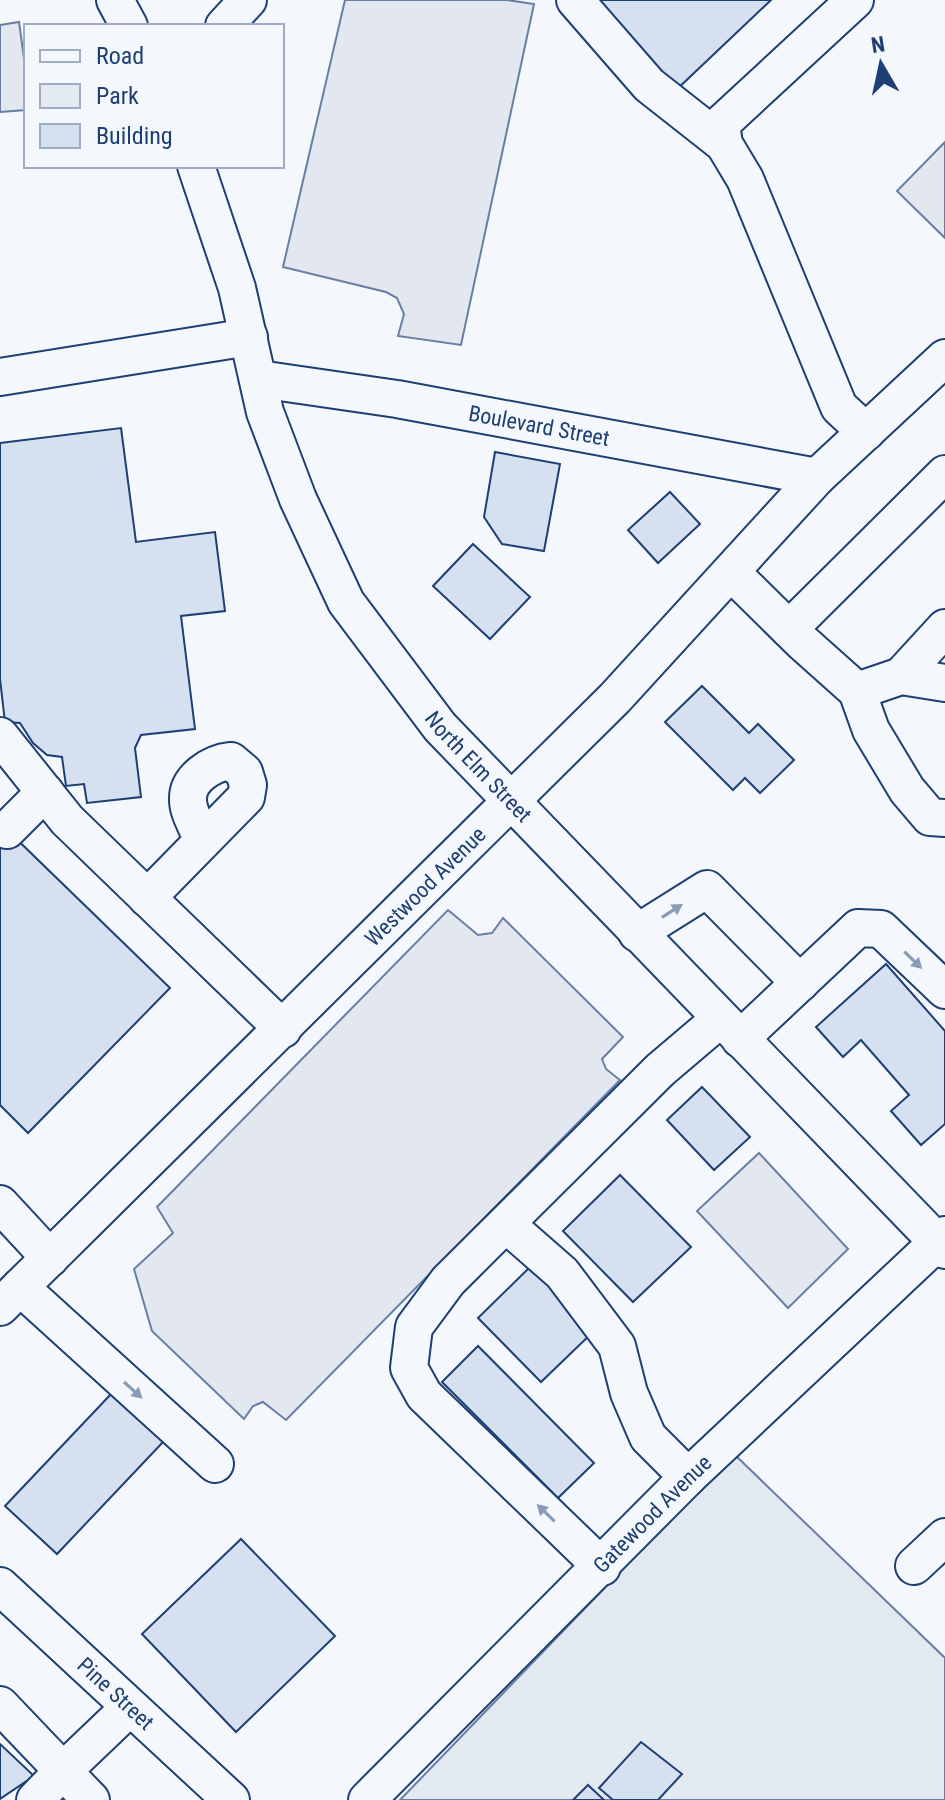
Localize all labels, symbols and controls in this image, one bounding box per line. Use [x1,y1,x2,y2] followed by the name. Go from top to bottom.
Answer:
[24,24,284,168] legend
[841,24,921,104] north arrow
[869,31,887,58] text: N
[96,42,144,70] text: Road
[96,82,139,110] text: Park
[96,122,173,150] text: Building
[467,400,612,451] street label: Boulevard Street
[420,706,537,827] street label: North Elm Street
[360,821,490,951] street label: Westwood Avenue
[661,905,683,919] one-way arrow
[903,950,922,969] one-way arrow
[124,1380,143,1398] one-way arrow
[588,1450,716,1578] street label: Gatewood Avenue
[537,1504,556,1522] one-way arrow
[73,1652,159,1735] street label: Pine Street

